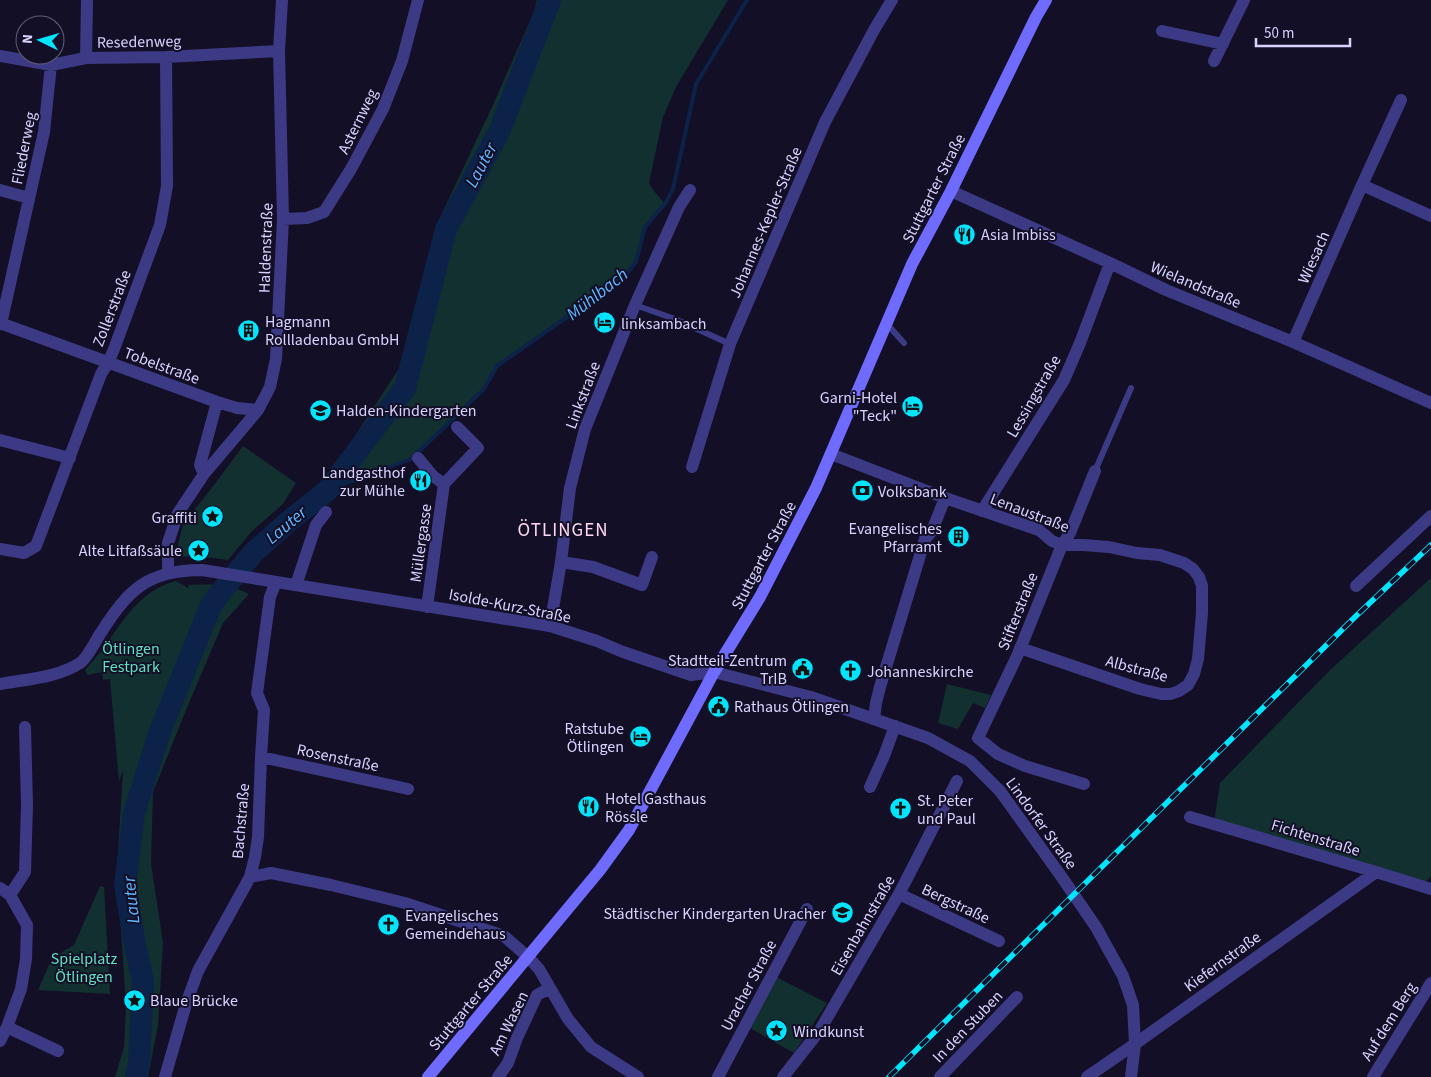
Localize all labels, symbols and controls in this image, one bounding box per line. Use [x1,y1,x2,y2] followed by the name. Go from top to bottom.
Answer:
[15,15,65,65] north arrow
[1256,15,1350,47] scale bar
[1264,23,1294,44] text: 50 m
[97,30,181,54] street label: Resedenweg
[18,33,38,44] text: N
[333,85,383,158] street label: Asternweg
[6,110,42,187] street label: Fliederweg
[897,130,971,247] street label: Stuttgarter Straße
[459,138,504,192] water label: Lauter
[724,143,808,301] street label: Johannes-Kepler-Straße
[253,202,279,294] street label: Haldenstraße
[953,222,977,246] restaurant icon: Asia Imbiss
[981,224,1056,246] place label: Asia Imbiss
[1293,228,1335,287] street label: Wiesach
[1147,256,1244,314] street label: Wielandstraße
[561,262,634,327] water label: Mühlbach
[87,267,137,350] street label: Zollerstraße
[265,311,400,351] place label: Hagmann Rollladenbau GmbH
[593,311,617,335] hotel icon: linksambach
[621,313,706,335] place label: linksambach
[237,318,261,342] building icon: Hagmann Rollladenbau GmbH
[121,342,203,390] street label: Tobelstraße
[1001,351,1066,442] street label: Lessingstraße
[560,358,606,432] street label: Linkstraße
[820,387,897,427] place label: Garni-Hotel "Teck"
[901,394,925,418] hotel icon: Garni-Hotel "Teck"
[308,398,332,422] school or university icon: Halden-Kindergarten
[336,400,477,422] place label: Halden-Kindergarten
[322,462,406,502] place label: Landgasthof zur Mühle
[409,469,433,493] restaurant icon: Landgasthof zur Mühle
[850,479,874,503] bank icon: Volksbank
[878,481,947,503] place label: Volksbank
[987,488,1072,538] street label: Lenaustraße
[726,497,802,614] street label: Stuttgarter Straße
[260,500,313,550] water label: Lauter
[405,502,437,584] street label: Müllergasse
[201,505,225,529] place icon: Graffiti
[151,507,197,529] place label: Graffiti
[518,517,608,544] district label: ÖTLINGEN
[849,518,943,558] place label: Evangelisches Pfarramt
[946,525,970,549] building icon: Evangelisches Pfarramt
[186,538,210,562] place icon: Alte Litfaßsäule
[79,540,182,562] place label: Alte Litfaßsäule
[992,569,1044,654] street label: Stifterstraße
[447,583,573,629] street label: Isolde-Kurz-Straße
[102,638,160,678] park label: Ötlingen Festpark
[668,650,787,690] place label: Stadtteil-Zentrum TrIB
[1103,650,1170,688] street label: Albstraße
[791,657,815,681] public building icon: Stadtteil-Zentrum TrIB
[839,659,863,683] church icon: Johanneskirche
[867,661,973,683] place label: Johanneskirche
[706,694,730,718] public building icon: Rathaus Ötlingen
[734,696,849,718] place label: Rathaus Ötlingen
[565,718,624,758] place label: Ratstube Ötlingen
[628,725,652,749] hotel icon: Ratstube Ötlingen
[295,739,381,777] street label: Rosenstraße
[1000,773,1082,874] street label: Lindorfer Straße
[227,782,255,860] street label: Bachstraße
[605,788,706,828] place label: Hotel Gasthaus Rössle
[917,790,976,830] place label: St. Peter und Paul
[577,795,601,819] restaurant icon: Hotel Gasthaus Rössle
[889,797,913,821] church icon: St. Peter und Paul
[1269,814,1363,862] street label: Fichtenstraße
[825,871,900,980] street label: Eisenbahnstraße
[116,874,146,925] water label: Lauter
[918,879,993,929] street label: Bergstraße
[830,901,854,925] school or university icon: Städtischer Kindergarten Uracher
[603,903,826,925] place label: Städtischer Kindergarten Uracher
[405,905,506,945] place label: Evangelisches Gemeindehaus
[377,912,401,936] church icon: Evangelisches Gemeindehaus
[1180,926,1266,997] street label: Kiefernstraße
[716,936,782,1035] street label: Uracher Straße
[51,948,117,988] park label: Spielplatz Ötlingen
[424,950,518,1056] street label: Stuttgarter Straße
[1356,978,1422,1065] street label: Auf dem Berg
[928,986,1008,1068] street label: In den Stuben
[122,988,146,1012] place icon: Blaue Brücke
[484,988,534,1059] street label: Am Wasen
[150,990,238,1012] place label: Blaue Brücke
[765,1019,789,1043] place icon: Windkunst
[793,1021,865,1043] place label: Windkunst

